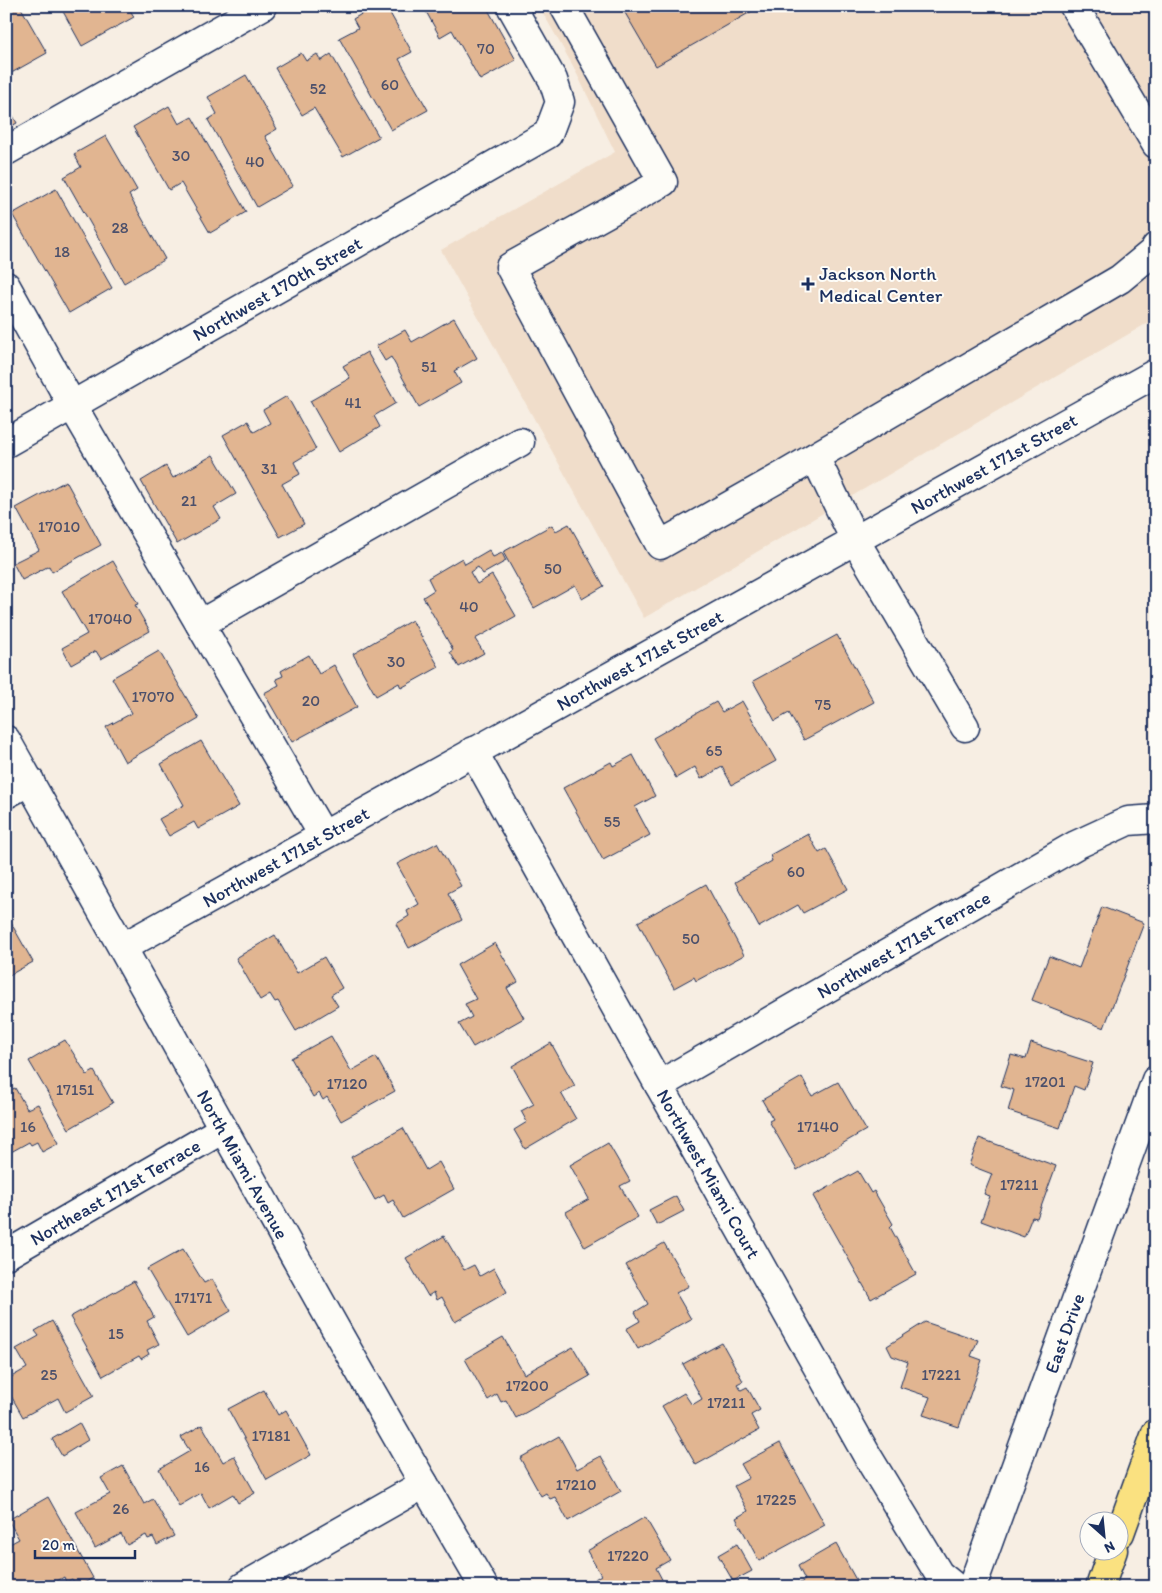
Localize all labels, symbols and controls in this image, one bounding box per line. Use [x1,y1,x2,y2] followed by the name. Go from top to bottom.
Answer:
[477,39,495,58] house number: 70
[381,75,399,94] house number: 60
[310,79,327,98] house number: 52
[172,146,190,165] house number: 30
[245,152,265,171] house number: 40
[111,218,129,237] house number: 28
[188,231,366,346] street label: Northwest 170th Street
[54,242,70,261] house number: 18
[819,262,943,307] place label: Jackson North Medical Center
[801,277,815,291] marker: Jackson North Medical Center
[421,357,437,376] house number: 51
[344,393,362,412] house number: 41
[906,408,1081,519] street label: Northwest 171st Street
[261,459,278,478] house number: 31
[181,491,197,510] house number: 21
[38,517,80,536] house number: 17010
[544,559,562,578] house number: 50
[459,597,479,616] house number: 40
[552,605,727,715] street label: Northwest 171st Street
[88,609,132,628] house number: 17040
[387,652,405,671] house number: 30
[131,687,175,706] house number: 17070
[302,691,320,710] house number: 20
[815,695,831,714] house number: 75
[706,741,722,760] house number: 65
[198,801,373,912] street label: Northwest 171st Street
[604,812,620,831] house number: 55
[787,862,805,881] house number: 60
[813,885,994,1003] street label: Northwest 171st Terrace
[682,929,700,948] house number: 50
[1024,1072,1066,1091] house number: 17201
[326,1074,368,1093] house number: 17120
[56,1080,95,1099] house number: 17151
[652,1085,766,1262] street label: Northwest Miami Court
[192,1086,294,1243] street label: North Miami Avenue
[20,1117,36,1136] house number: 16
[797,1117,839,1136] house number: 17140
[26,1133,204,1250] street label: Northeast 171st Terrace
[1000,1175,1039,1194] house number: 17211
[174,1288,213,1307] house number: 17171
[1039,1290,1089,1376] street label: East Drive
[108,1324,124,1343] house number: 15
[41,1365,57,1384] house number: 25
[921,1365,961,1384] house number: 17221
[505,1376,549,1395] house number: 17200
[707,1393,746,1412] house number: 17211
[252,1426,291,1445] house number: 17181
[194,1457,210,1476] house number: 16
[555,1475,597,1494] house number: 17210
[756,1490,796,1509] house number: 17225
[113,1499,129,1518] house number: 26
[1080,1510,1130,1560] north arrow
[35,1528,135,1560] scale bar
[42,1536,76,1554] text: 20 m
[1102,1537,1118,1557] text: N
[607,1546,649,1565] house number: 17220

